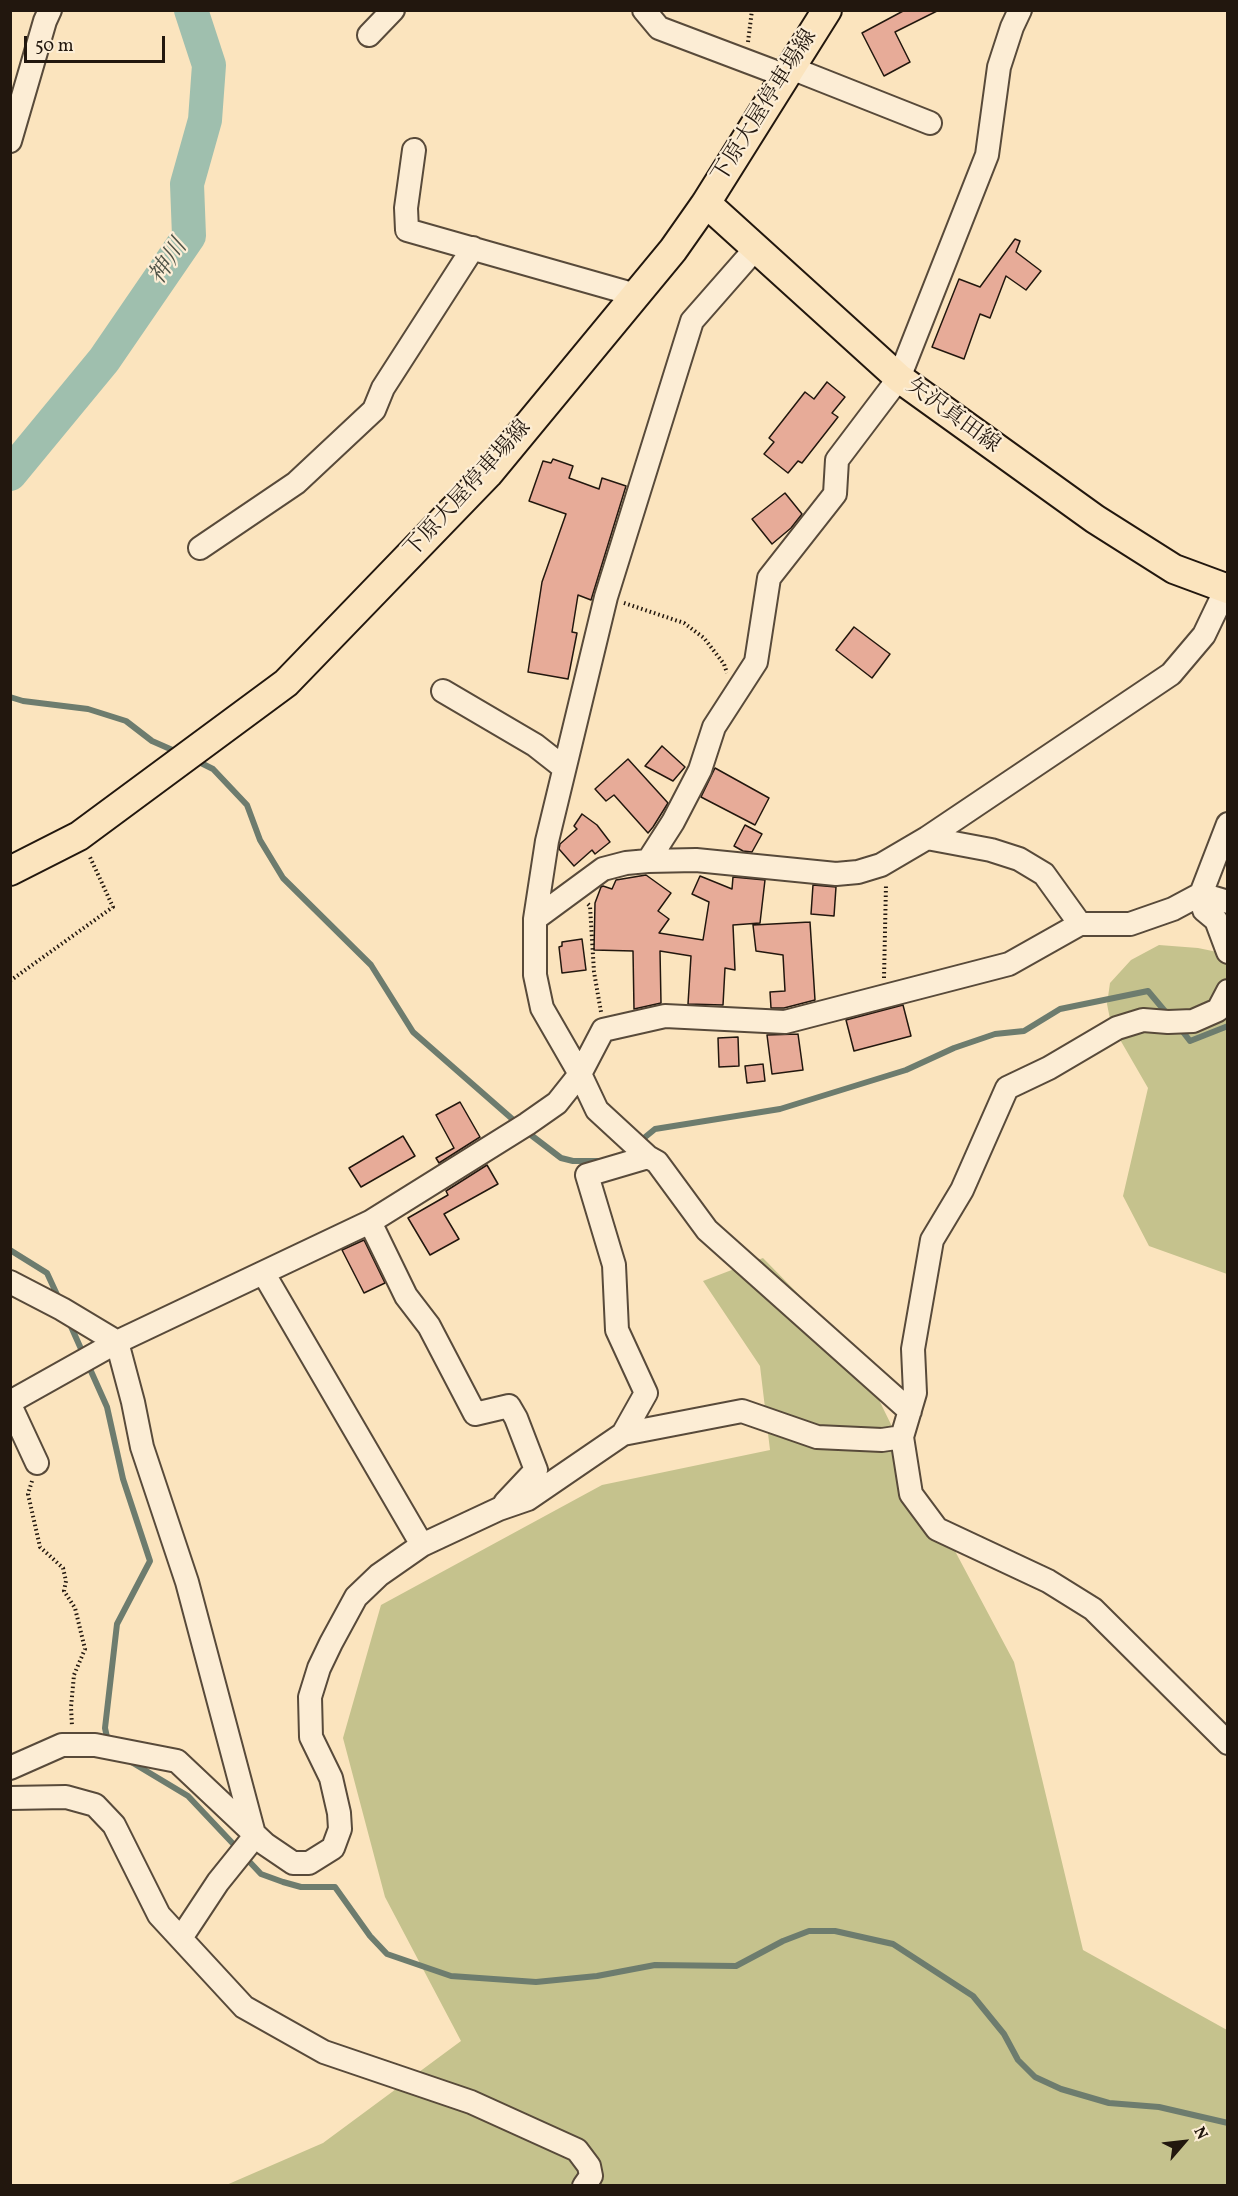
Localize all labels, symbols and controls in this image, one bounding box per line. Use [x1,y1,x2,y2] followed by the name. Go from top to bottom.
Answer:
[27,24,168,62] scale bar
[708,25,824,189] street label: 下原大屋停車場線
[35,34,74,59] text: 50 m
[145,235,195,291] water label: 神川
[900,374,1004,460] street label: 矢沢真田線
[400,416,538,564] street label: 下原大屋停車場線
[1154,2112,1214,2172] north arrow
[1187,2123,1212,2144] text: N

